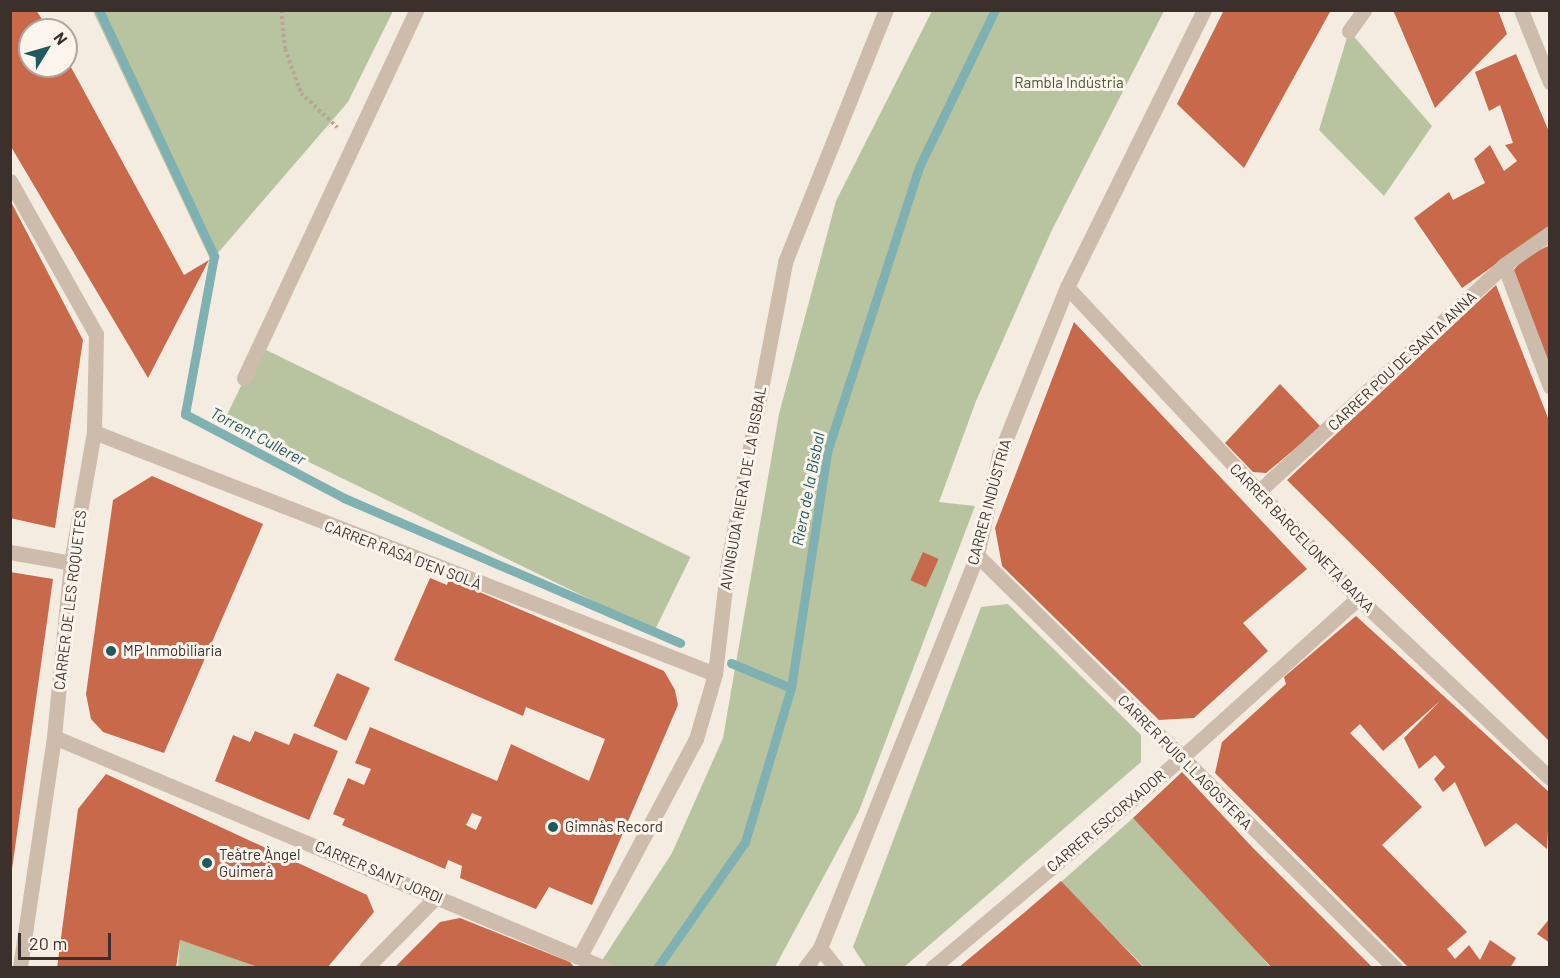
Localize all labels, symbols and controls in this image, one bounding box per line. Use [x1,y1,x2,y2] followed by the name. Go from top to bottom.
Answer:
[18,18,78,78] north arrow
[50,28,72,48] text: N
[1014,74,1124,92] park label: Rambla Indústria
[1324,288,1480,434] street label: CARRER POU DE SANTA ANNA
[716,385,770,591] street label: AVINGUDA RIERA DE LA BISBAL
[207,403,309,469] water label: Torrent Cullerer
[788,431,828,547] water label: Riera de la Bisbal
[964,437,1014,567] street label: CARRER INDÚSTRIA
[1226,460,1378,616] street label: CARRER BARCELONETA BAIXA
[50,509,90,691] street label: CARRER DE LES ROQUETES
[322,517,484,593] street label: CARRER RASA D'EN SOLÀ
[123,642,222,660] place label: MP Inmobiliaria
[104,644,118,658] marker: MP Inmobiliaria
[1114,691,1256,833] street label: CARRER PUIG LLAGOSTERA
[1043,766,1169,876] street label: CARRER ESCORXADOR
[565,818,663,836] place label: Gimnàs Record
[546,820,560,834] marker: Gimnàs Record
[312,837,446,907] street label: CARRER SANT JORDI
[219,845,301,880] place label: Teàtre Àngel Guimerà
[200,856,214,870] marker: Teàtre Àngel Guimerà
[21,921,114,959] scale bar
[29,932,67,954] text: 20 m

